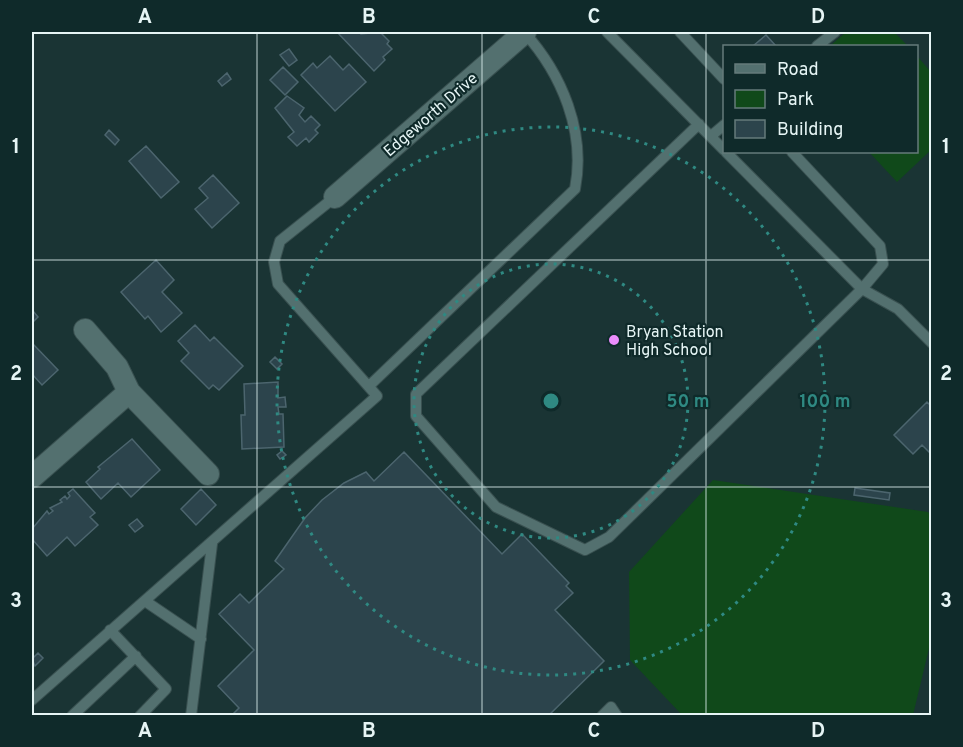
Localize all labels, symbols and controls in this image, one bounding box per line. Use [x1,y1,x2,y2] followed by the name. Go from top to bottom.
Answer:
[138,5,152,31] text: A
[362,5,376,31] text: B
[588,5,600,31] text: C
[811,5,825,31] text: D
[723,45,918,153] legend
[777,59,819,82] text: Road
[380,69,483,162] street label: Edgeworth Drive
[777,89,814,112] text: Park
[777,119,843,142] text: Building
[12,135,20,161] text: 1
[942,135,950,161] text: 1
[626,323,724,361] place label: Bryan Station High School
[607,333,621,347] marker: Bryan Station High School
[10,362,22,388] text: 2
[940,362,952,388] text: 2
[541,391,561,411] centre of rings
[666,391,710,414] text: 50 m
[799,391,851,414] text: 100 m
[10,589,22,615] text: 3
[940,589,952,615] text: 3
[138,719,152,745] text: A
[362,719,376,745] text: B
[588,719,600,745] text: C
[811,719,825,745] text: D

